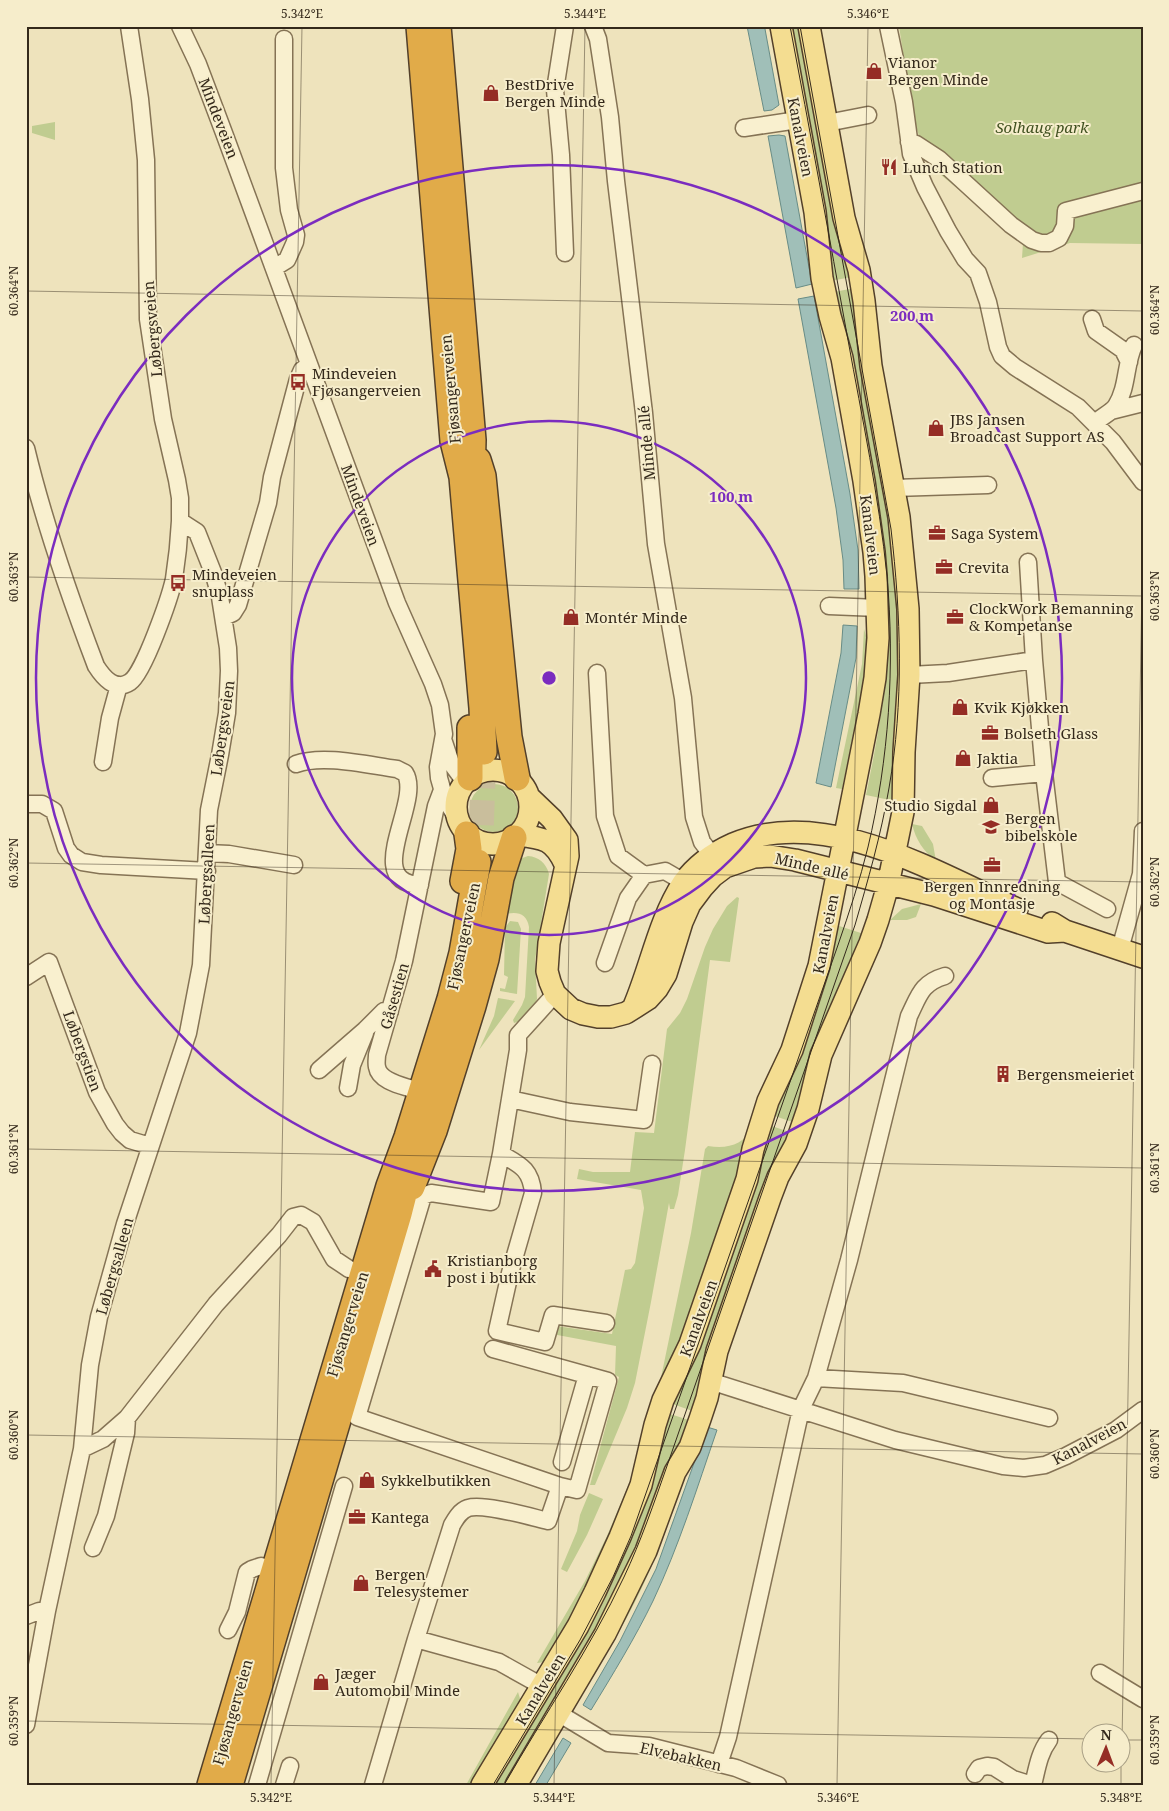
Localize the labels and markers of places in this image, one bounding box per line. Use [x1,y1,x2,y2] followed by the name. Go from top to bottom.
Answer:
[888,52,988,89] place label: Vianor Bergen Minde
[864,61,884,81] shop icon: Vianor Bergen Minde
[505,74,605,111] place label: BestDrive Bergen Minde
[481,83,501,103] shop icon: BestDrive Bergen Minde
[879,157,899,177] restaurant icon: Lunch Station
[903,157,1003,177] place label: Lunch Station
[312,363,422,400] place label: Mindeveien Fjøsangerveien
[288,372,308,392] bus stop icon: Mindeveien Fjøsangerveien
[949,409,1105,446] place label: JBS Jansen Broadcast Support AS
[926,418,946,438] shop icon: JBS Jansen Broadcast Support AS
[927,523,947,543] office icon: Saga System
[951,523,1039,543] place label: Saga System
[934,557,954,577] office icon: Crevita
[958,557,1010,577] place label: Crevita
[192,564,277,601] place label: Mindeveien snuplass
[168,573,188,593] bus stop icon: Mindeveien snuplass
[969,598,1133,635] place label: ClockWork Bemanning & Kompetanse
[561,607,581,627] shop icon: Montér Minde
[585,607,687,627] place label: Montér Minde
[945,607,965,627] office icon: ClockWork Bemanning & Kompetanse
[540,669,558,687] centre of rings
[950,697,970,717] shop icon: Kvik Kjøkken
[974,697,1070,717] place label: Kvik Kjøkken
[980,723,1000,743] office icon: Bolseth Glass
[1004,723,1098,743] place label: Bolseth Glass
[953,748,973,768] shop icon: Jaktia
[976,748,1018,768] place label: Jaktia
[884,795,977,815] place label: Studio Sigdal
[981,795,1001,815] shop icon: Studio Sigdal
[1005,808,1077,845] place label: Bergen bibelskole
[981,817,1001,837] school or university icon: Bergen bibelskole
[982,855,1002,875] office icon: Bergen Innredning og Montasje
[924,876,1060,913] place label: Bergen Innredning og Montasje
[993,1064,1013,1084] building icon: Bergensmeieriet
[1017,1064,1135,1084] place label: Bergensmeieriet
[447,1250,537,1287] place label: Kristianborg post i butikk
[423,1259,443,1279] public building icon: Kristianborg post i butikk
[357,1470,377,1490] shop icon: Sykkelbutikken
[381,1470,491,1490] place label: Sykkelbutikken
[347,1507,367,1527] office icon: Kantega
[371,1507,429,1527] place label: Kantega
[375,1564,469,1601] place label: Bergen Telesystemer
[351,1573,371,1593] shop icon: Bergen Telesystemer
[334,1663,460,1700] place label: Jæger Automobil Minde
[311,1672,331,1692] shop icon: Jæger Automobil Minde

